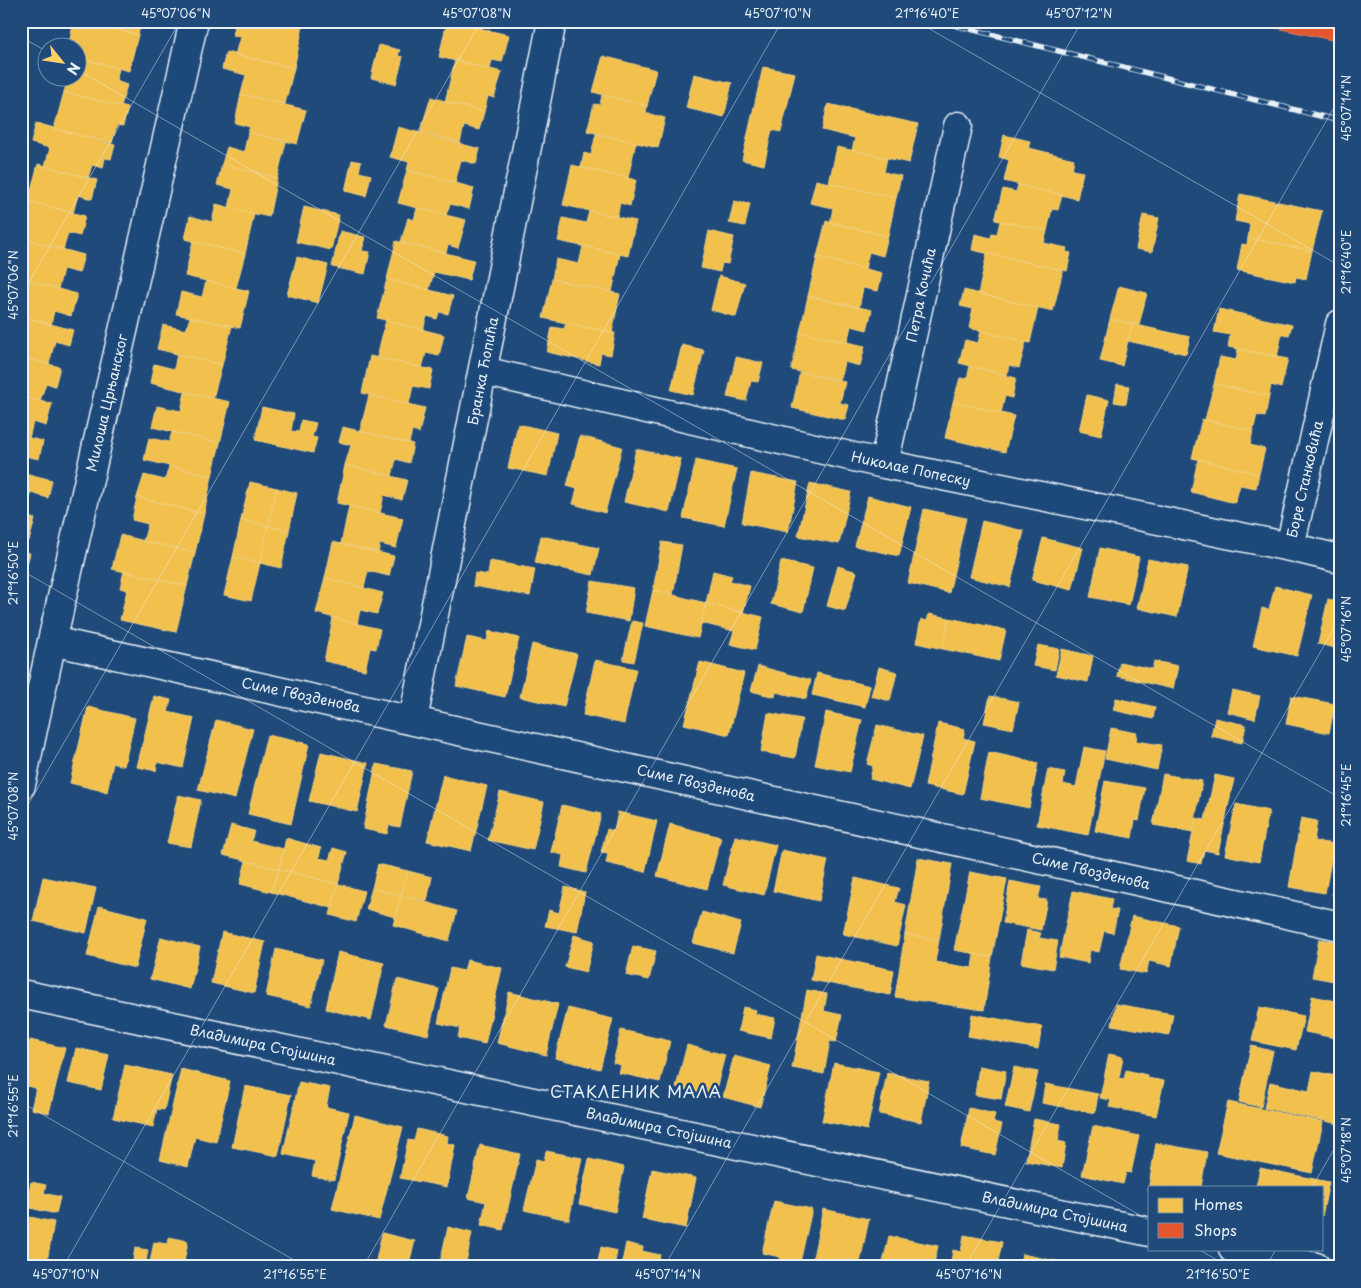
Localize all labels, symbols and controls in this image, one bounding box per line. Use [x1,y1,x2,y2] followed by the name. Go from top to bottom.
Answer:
[141,4,211,22] text: 45°07'06"N
[443,4,511,22] text: 45°07'08"N
[745,4,811,22] text: 45°07'10"N
[895,4,959,22] text: 21°16'40"E
[1046,4,1112,22] text: 45°07'12"N
[38,38,88,88] north arrow
[62,59,86,79] text: N
[1337,75,1355,141] text: 45°07'14"N
[1337,230,1355,294] text: 21°16'40"E
[900,246,941,344] street label: Петра Кочића
[4,250,22,320] text: 45°07'06"N
[462,315,503,427] street label: Бранка Ћопића
[80,331,133,474] street label: Милоша Црњанског
[1281,418,1328,540] street label: Боре Станковића
[849,446,973,491] street label: Николае Попеску
[4,541,22,605] text: 21°16'50"E
[1337,596,1355,662] text: 45°07'16"N
[240,672,363,717] street label: Симе Гвозденова
[635,759,758,806] street label: Симе Гвозденова
[1337,763,1355,827] text: 21°16'45"E
[4,772,22,840] text: 45°07'08"N
[1030,847,1153,894] street label: Симе Гвозденова
[188,1019,338,1070] street label: Владимира Стојшина
[4,1074,22,1138] text: 21°16'55"E
[550,1079,722,1103] district label: СТАКЛЕНИК МАЛА
[584,1102,734,1153] street label: Владимира Стојшина
[1337,1117,1355,1183] text: 45°07'18"N
[980,1186,1130,1237] street label: Владимира Стојшина
[1148,1186,1324,1250] legend
[1194,1192,1243,1215] text: Homes
[1194,1218,1237,1241] text: Shops
[33,1265,99,1283] text: 45°07'10"N
[263,1265,327,1283] text: 21°16'55"E
[635,1265,701,1283] text: 45°07'14"N
[936,1265,1002,1283] text: 45°07'16"N
[1186,1265,1250,1283] text: 21°16'50"E

